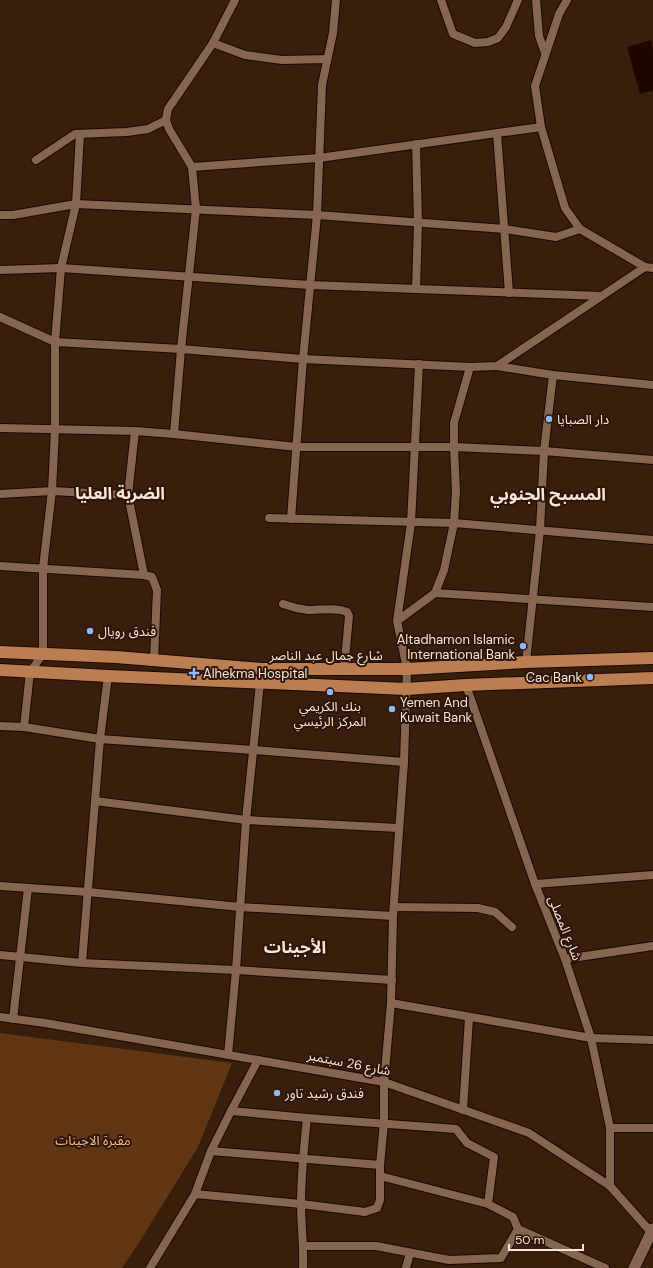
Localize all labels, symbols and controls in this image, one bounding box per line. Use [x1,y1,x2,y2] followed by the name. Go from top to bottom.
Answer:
[557,411,609,428] place label: دار الصبايا
[544,414,554,424] marker: دار الصبايا
[75,482,165,504] district label: الضربة العليا
[490,483,606,508] district label: المسبح الجنوبي
[98,623,156,640] place label: فندق رويال
[85,626,95,636] marker: فندق رويال
[397,631,515,663] place label: Altadhamon Islamic International Bank
[518,641,528,651] marker: Altadhamon Islamic International Bank
[268,647,383,666] street label: شارع جمال عبد الناصر
[203,665,307,682] place label: Alhekma Hospital
[188,667,200,679] marker: Alhekma Hospital
[526,669,582,686] place label: Cac Bank
[585,672,595,682] marker: Cac Bank
[325,687,335,697] marker: بنك الكريمي المركز الرئيسي
[400,694,473,726] place label: Yemen And Kuwait Bank
[294,698,366,732] place label: بنك الكريمي المركز الرئيسي
[387,704,397,714] marker: Yemen And Kuwait Bank
[542,893,586,964] street label: شارع المصلى
[264,936,326,958] district label: الأجينات
[305,1046,392,1081] street label: شارع 26 سبتمبر
[284,1085,364,1102] place label: فندق رشيد تاور
[272,1088,282,1098] marker: فندق رشيد تاور
[55,1132,131,1149] park label: مقبرة الاجينات
[509,1226,583,1252] scale bar
[515,1232,544,1248] text: 50 m

